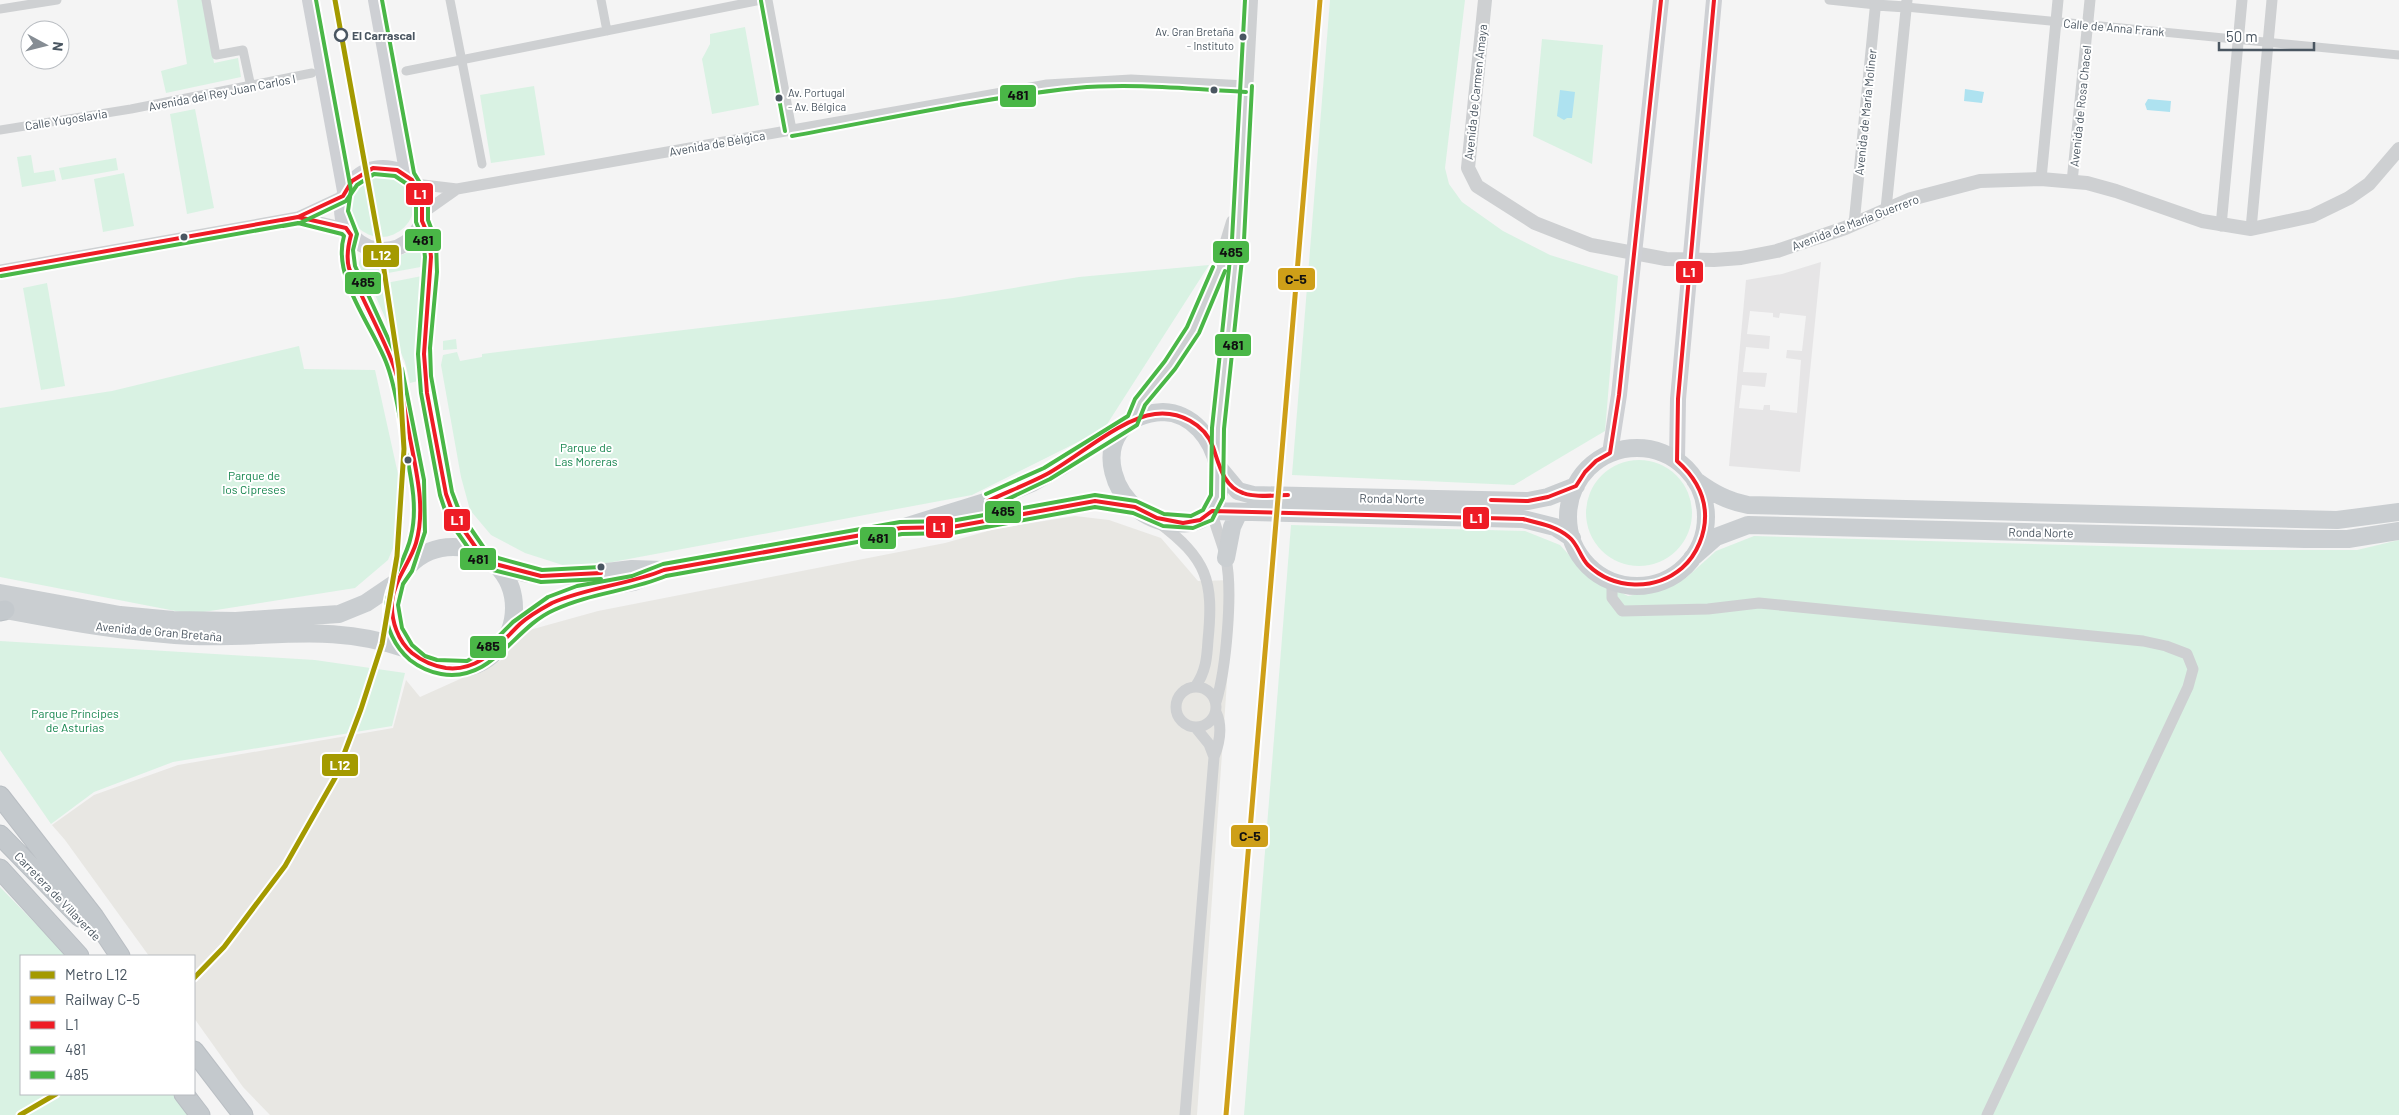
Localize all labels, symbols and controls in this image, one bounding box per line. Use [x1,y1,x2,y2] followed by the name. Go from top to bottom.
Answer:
[2063,16,2165,38] street label: Calle de Anna Frank
[20,20,70,70] north arrow
[2219,20,2314,52] scale bar
[1461,23,1489,161] street label: Avenida de Carmen Amaya
[1155,25,1234,52] place label: Av. Gran Bretaña - Instituto
[2226,27,2258,45] text: 50 m
[334,28,348,42] marker: El Carrascal
[352,28,415,42] place label: El Carrascal
[1238,32,1248,42] marker: Av. Gran Bretaña - Instituto
[49,41,67,52] text: N
[2067,45,2093,167] street label: Avenida de Rosa Chacel
[1851,47,1879,176] street label: Avenida de María Moliner
[147,71,297,113] street label: Avenida del Rey Juan Carlos I
[999,84,1037,108] line badge: 481
[1209,85,1219,95] unlabelled marker
[788,86,846,113] place label: Av. Portugal - Av. Bélgica
[1008,86,1028,103] text: 481
[774,93,784,103] marker: Av. Portugal - Av. Bélgica
[24,106,108,132] street label: Calle Yugoslavia
[668,128,766,158] street label: Avenida de Bélgica
[405,182,434,206] line badge: L1
[414,185,427,202] text: L1
[1789,191,1921,253] street label: Avenida de María Guerrero
[404,228,442,252] line badge: 481
[413,231,433,248] text: 481
[179,232,189,242] unlabelled marker
[1212,240,1250,264] line badge: 485
[1219,243,1243,260] text: 485
[362,244,400,268] line badge: L12
[371,246,392,263] text: L12
[1675,260,1704,284] line badge: L1
[1683,263,1696,280] text: L1
[1277,267,1316,291] line badge: C-5
[1285,270,1307,287] text: C-5
[344,271,382,295] line badge: 485
[351,273,375,290] text: 485
[1214,333,1252,357] line badge: 481
[1223,336,1243,353] text: 481
[554,440,618,468] park label: Parque de Las Moreras
[403,455,413,465] unlabelled marker
[223,468,286,496] park label: Parque de los Cipreses
[1359,490,1425,506] street label: Ronda Norte
[984,500,1022,524] line badge: 485
[991,502,1015,519] text: 485
[1462,506,1490,530] line badge: L1
[443,508,471,532] line badge: L1
[1470,509,1483,526] text: L1
[451,511,464,528] text: L1
[925,515,954,539] line badge: L1
[933,518,946,535] text: L1
[2008,524,2074,540] street label: Ronda Norte
[859,526,897,550] line badge: 481
[868,529,888,546] text: 481
[459,547,497,571] line badge: 481
[468,550,488,567] text: 481
[596,562,606,572] unlabelled marker
[95,619,223,643] street label: Avenida de Gran Bretaña
[469,635,507,659] line badge: 485
[476,637,500,654] text: 485
[31,706,119,734] park label: Parque Príncipes de Asturias
[321,753,359,777] line badge: L12
[330,756,351,773] text: L12
[1230,824,1269,848] line badge: C-5
[1239,827,1261,844] text: C-5
[12,849,104,943] street label: Carretera de Villaverde
[20,955,195,1095] legend
[65,965,127,983] text: Metro L12
[65,990,140,1008] text: Railway C-5
[65,1015,79,1033] text: L1
[65,1040,86,1058] text: 481
[65,1065,89,1083] text: 485

